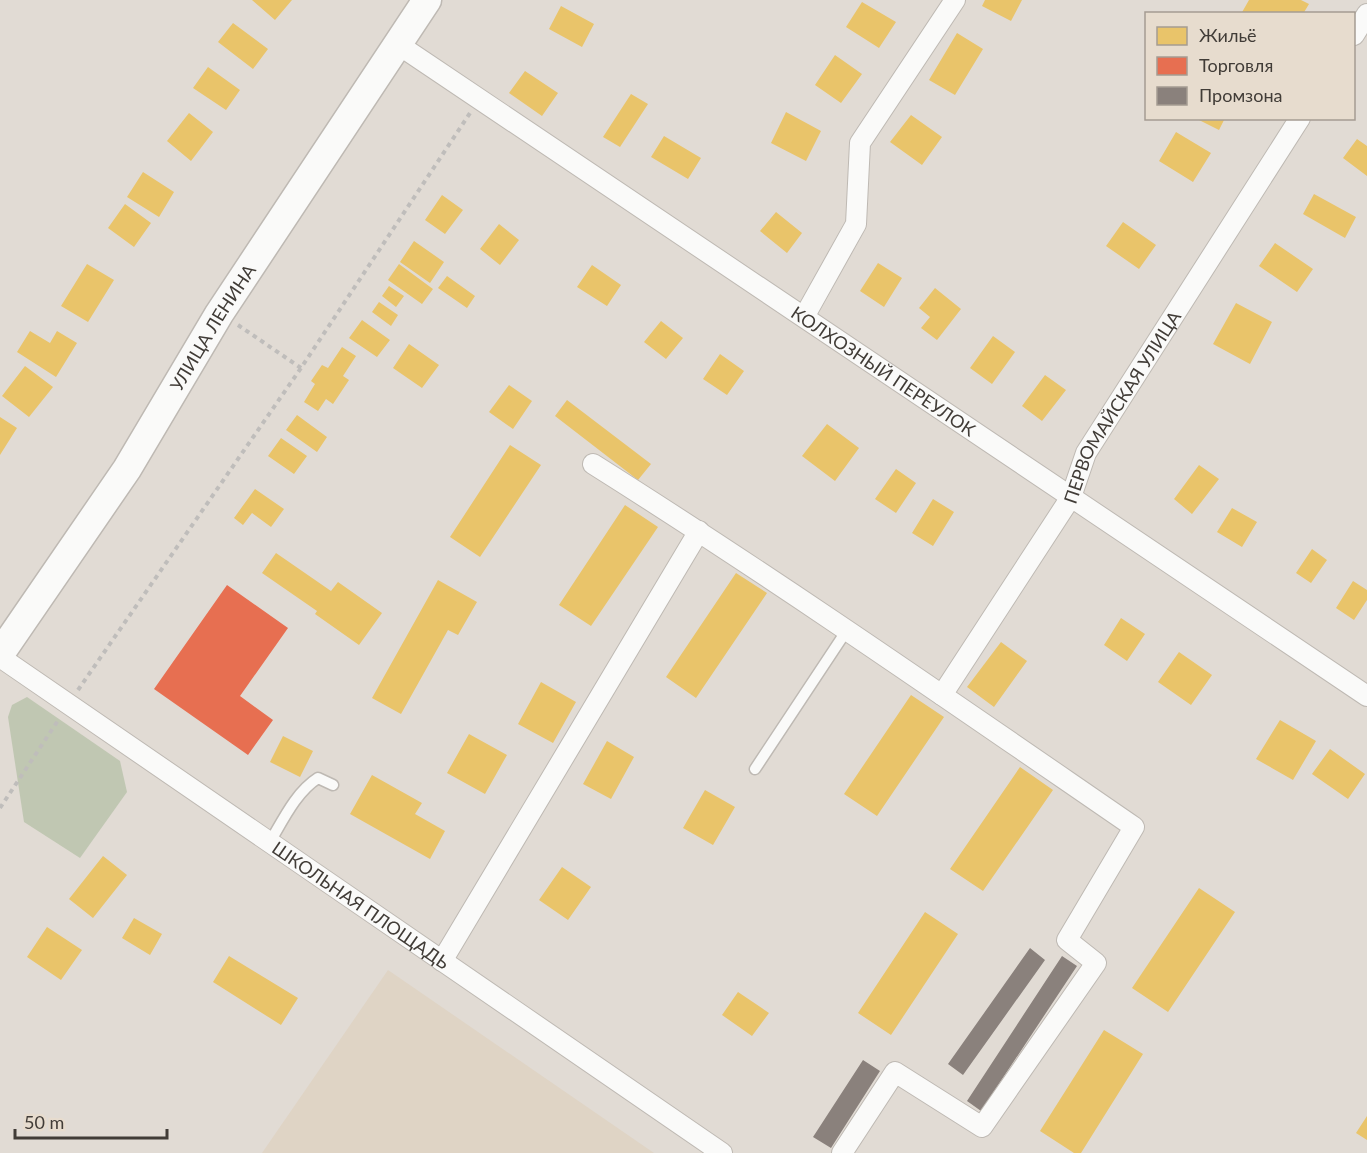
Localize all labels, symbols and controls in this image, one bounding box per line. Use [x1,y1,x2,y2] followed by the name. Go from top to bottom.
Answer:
[1145,12,1355,120] legend
[1199,24,1257,46] text: Жильё
[1199,54,1273,76] text: Торговля
[1199,84,1282,106] text: Промзона
[165,259,261,394] street label: УЛИЦА ЛЕНИНА
[787,301,980,441] street label: КОЛХОЗНЫЙ ПЕРЕУЛОК
[1059,306,1186,506] street label: ПЕРВОМАЙСКАЯ УЛИЦА
[268,837,454,974] street label: ШКОЛЬНАЯ ПЛОЩАДЬ
[15,1102,166,1140] scale bar
[24,1111,64,1133] text: 50 m

